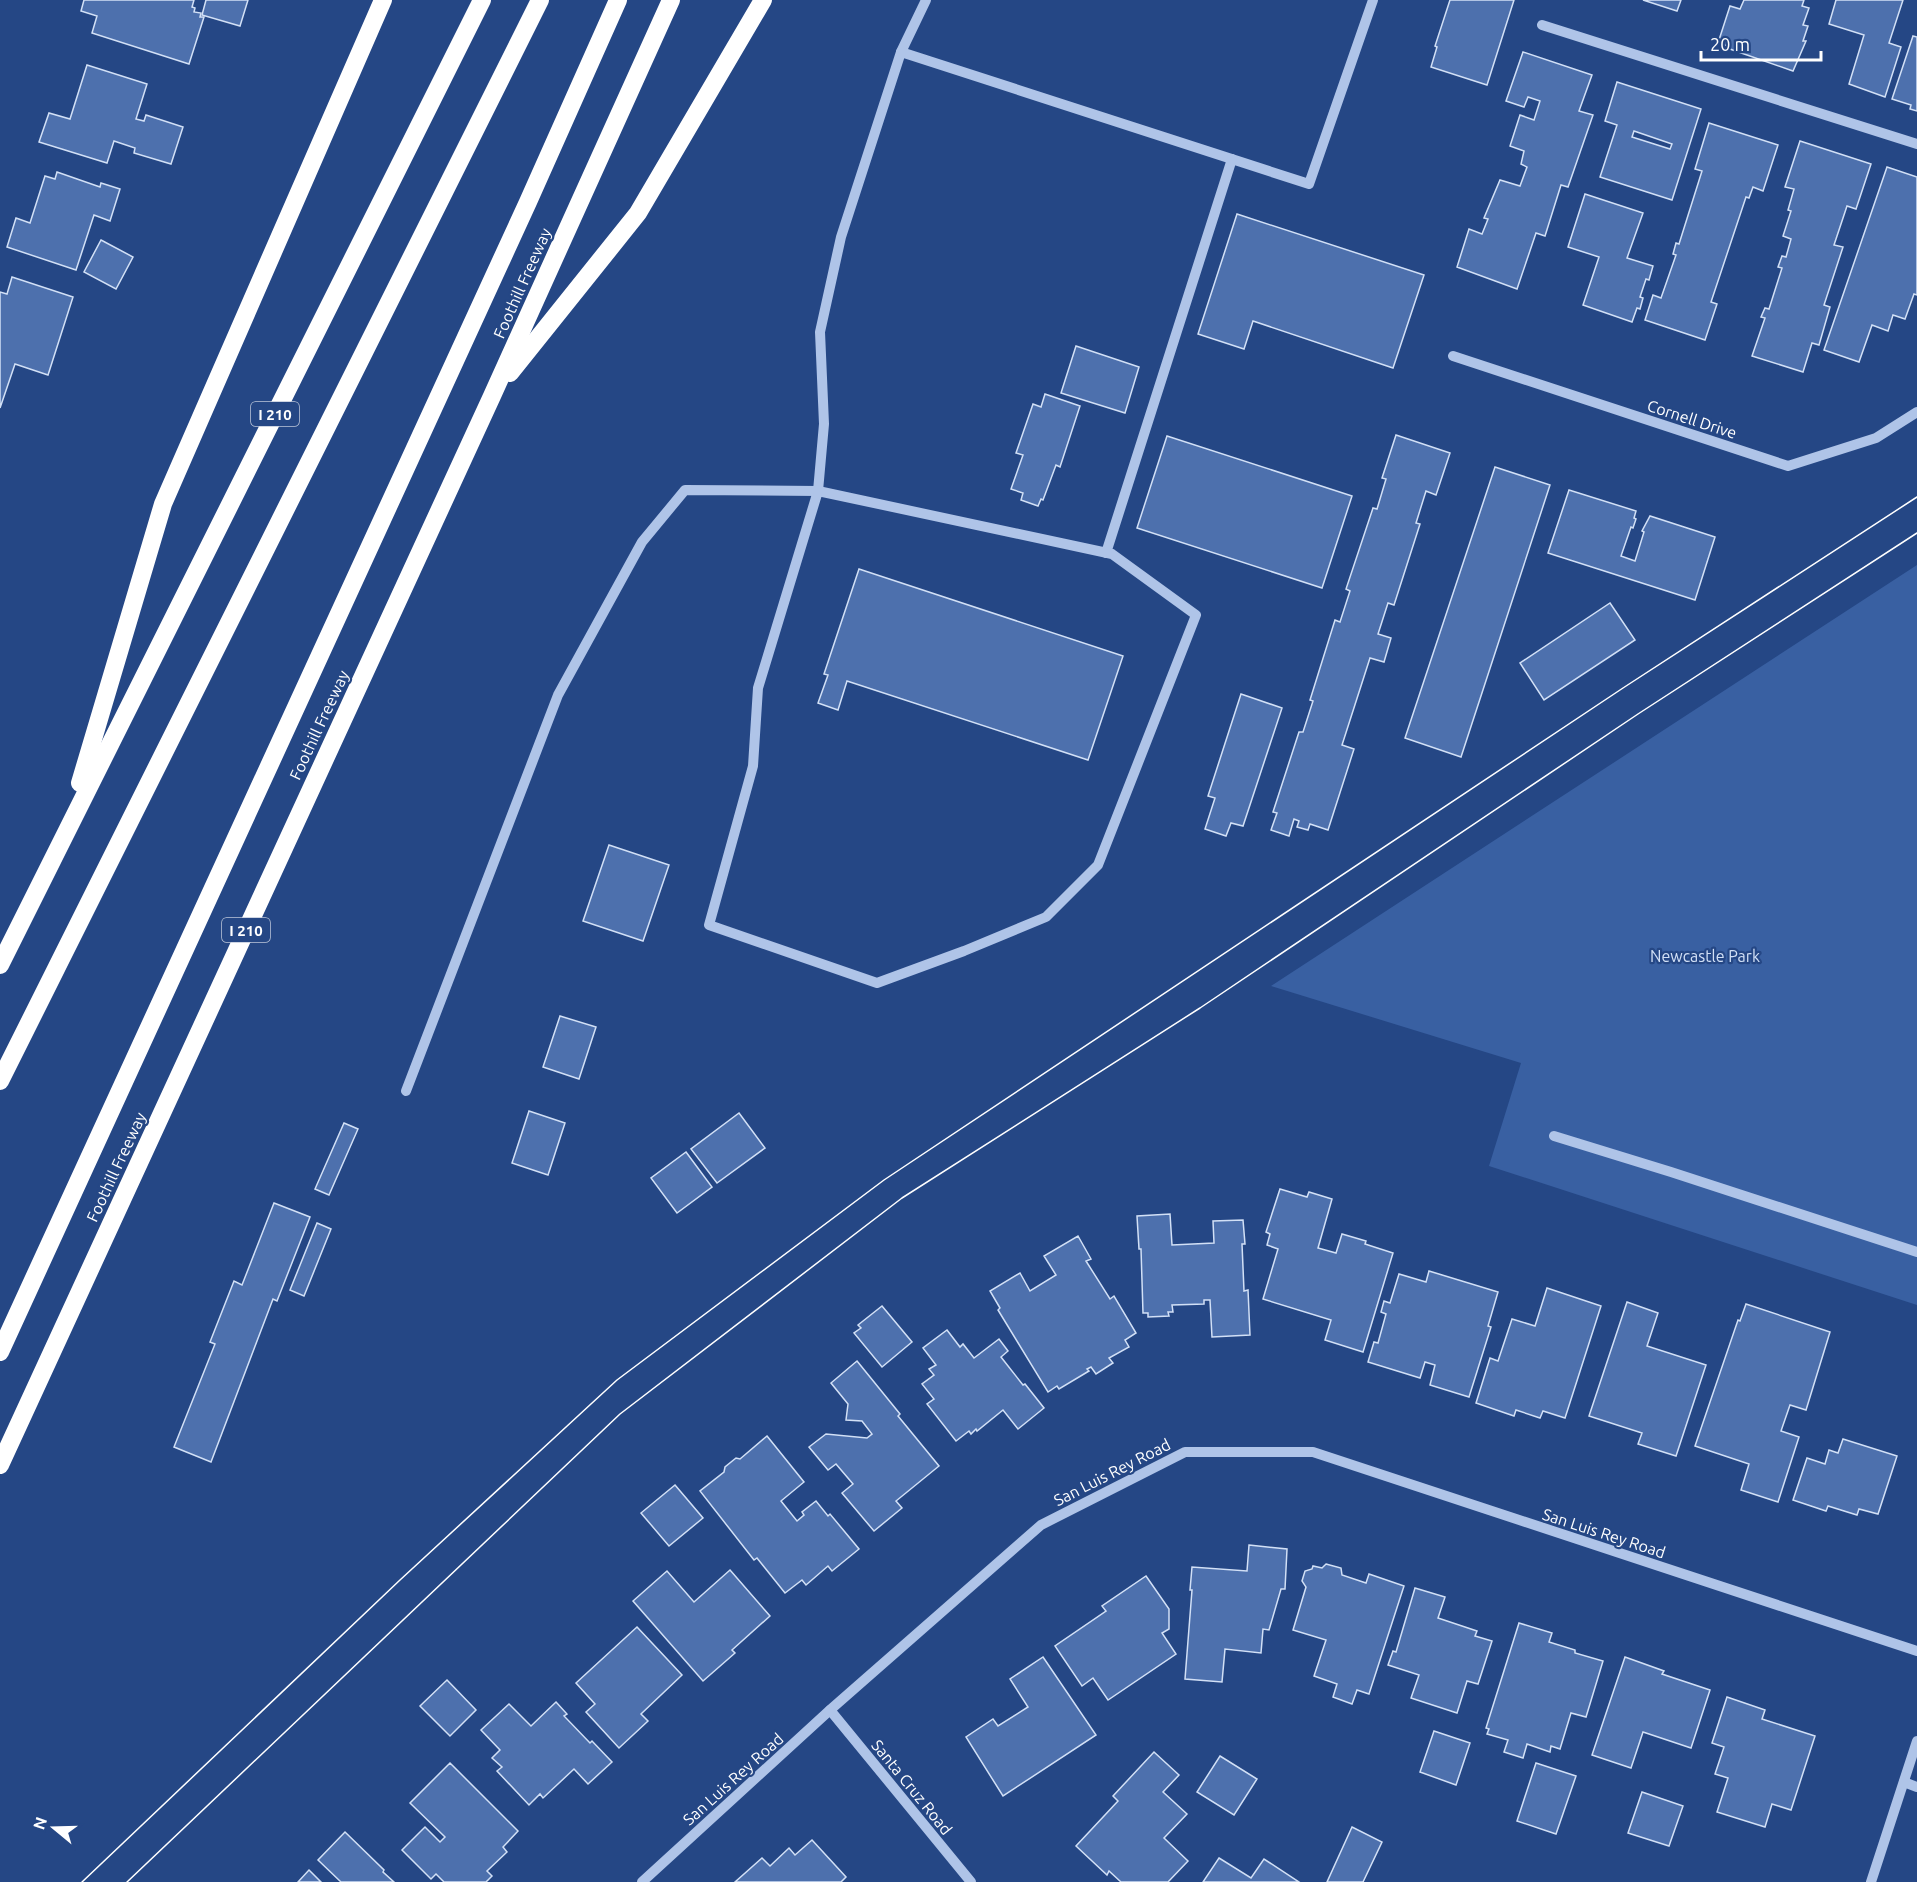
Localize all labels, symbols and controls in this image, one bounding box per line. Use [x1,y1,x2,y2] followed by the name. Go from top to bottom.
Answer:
[1701,24,1821,62] scale bar
[1710,34,1750,54] text: 20 m
[490,225,554,341] street label: Foothill Freeway
[1645,396,1739,442] street label: Cornell Drive
[251,402,299,426] road number: I 210
[286,667,352,783] street label: Foothill Freeway
[222,918,270,942] road number: I 210
[1650,947,1760,965] park label: Newcastle Park
[83,1109,149,1225] street label: Foothill Freeway
[1051,1435,1173,1509] street label: San Luis Rey Road
[1540,1505,1668,1561] street label: San Luis Rey Road
[679,1729,787,1829] street label: San Luis Rey Road
[868,1736,956,1838] street label: Santa Cruz Road
[24,1798,84,1858] north arrow
[29,1815,50,1832] text: N

